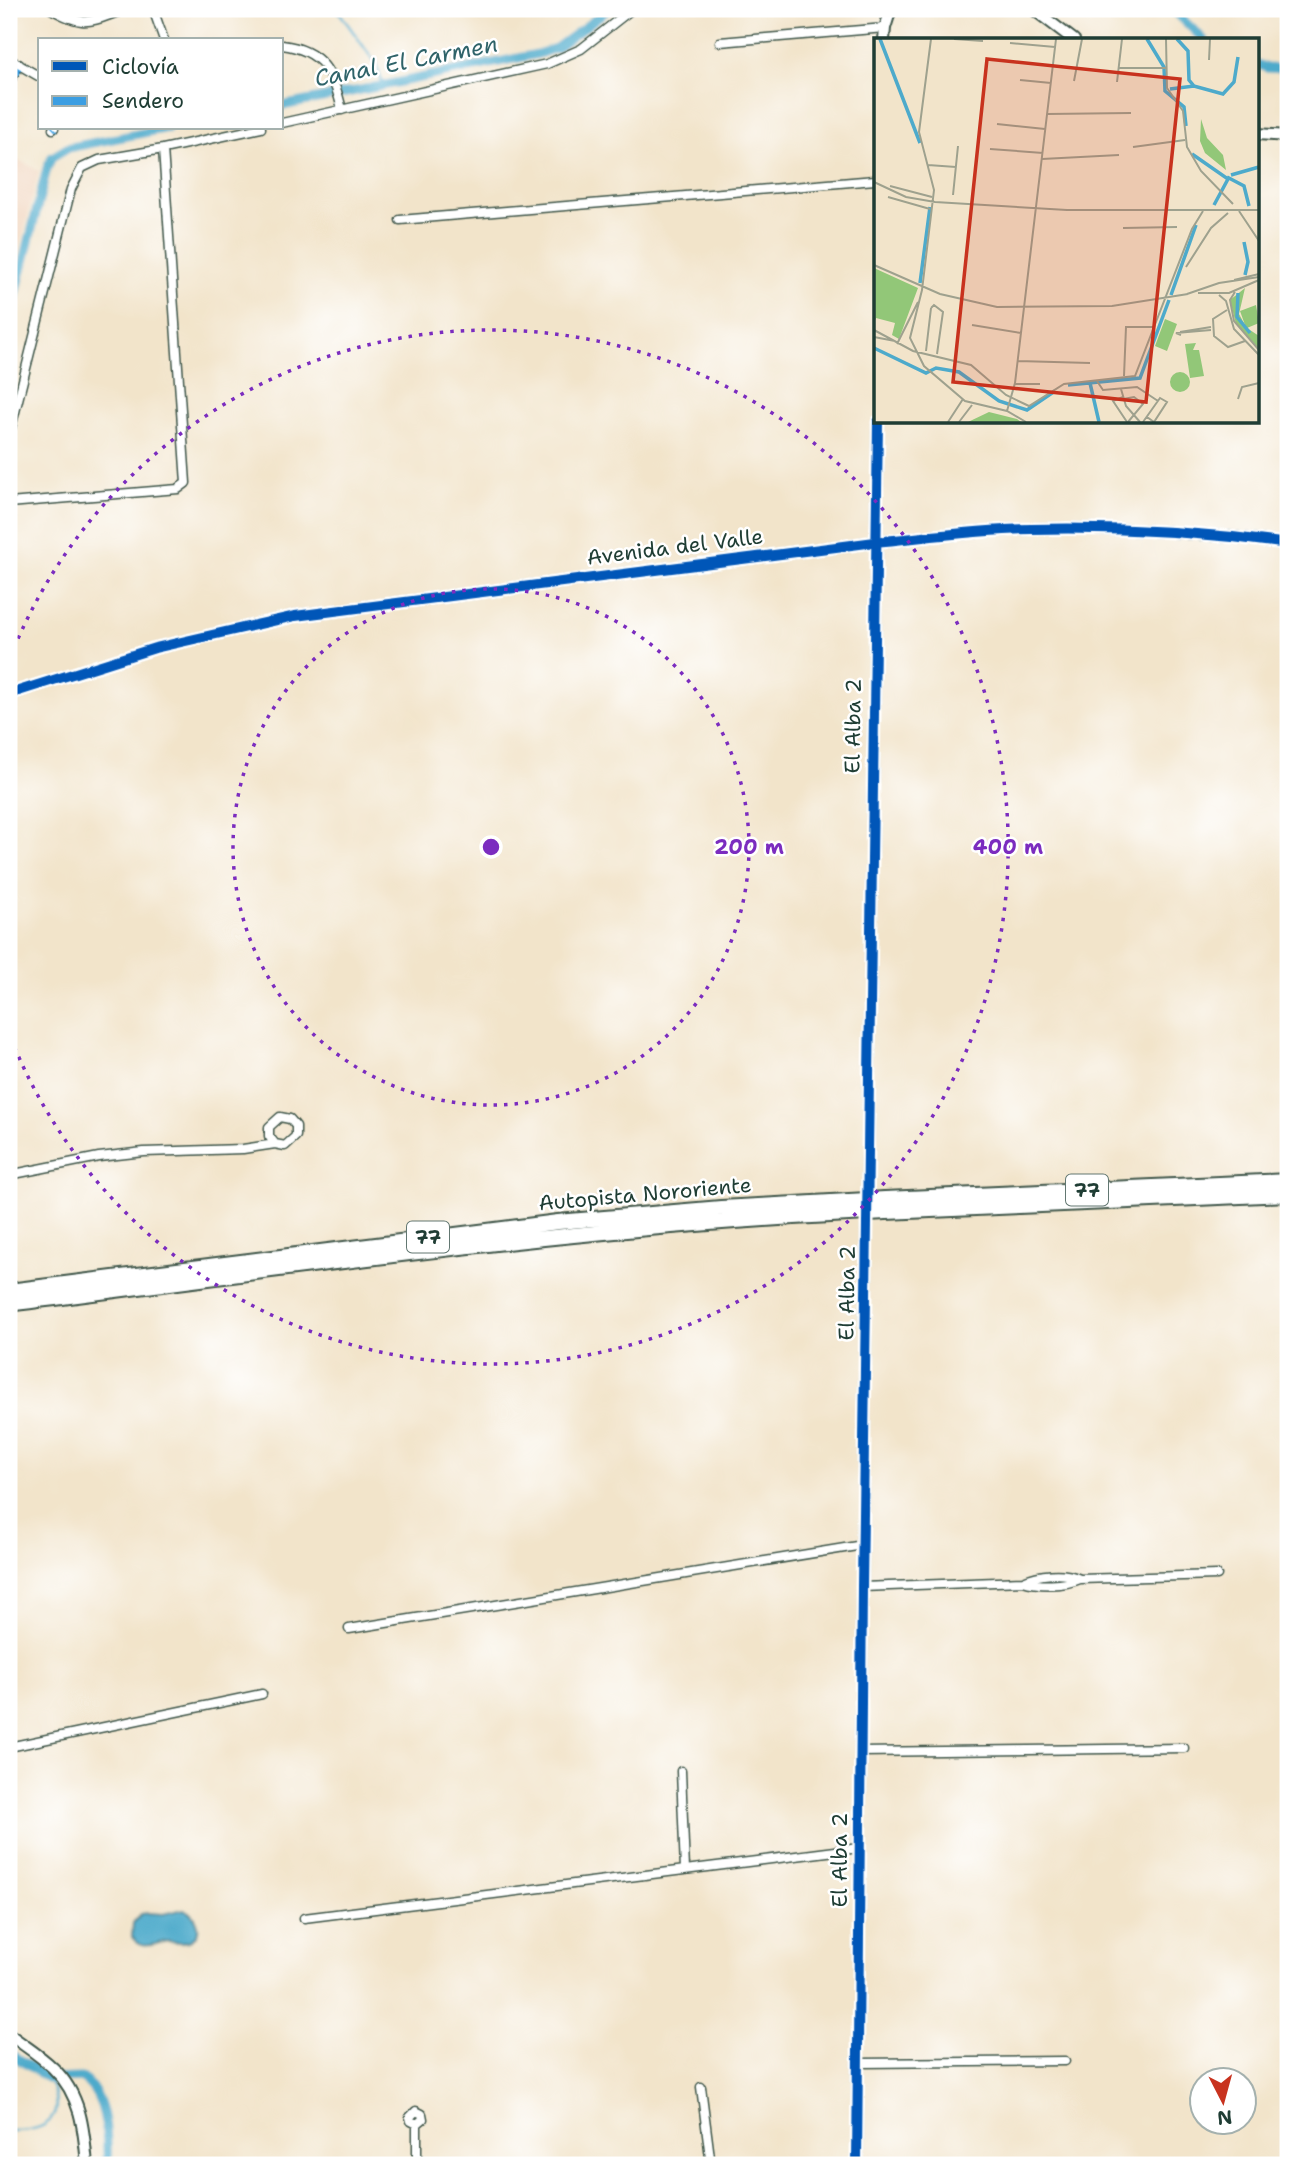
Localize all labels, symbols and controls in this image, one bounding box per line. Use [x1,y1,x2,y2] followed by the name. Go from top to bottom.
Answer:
[312,29,500,93] water label: Canal El Carmen
[38,38,284,130] legend
[874,38,1258,424] inset map
[102,53,179,81] text: Ciclovía
[102,87,184,115] text: Sendero
[585,522,765,572] street label: Avenida del Valle
[838,678,868,774] street label: El Alba 2
[714,833,784,861] text: 200 m
[973,833,1043,861] text: 400 m
[479,835,503,859] centre of rings
[537,1171,753,1217] street label: Autopista Nororiente
[1066,1174,1108,1206] road number: 77
[407,1222,449,1252] road number: 77
[832,1245,862,1341] street label: El Alba 2
[826,1812,854,1908] street label: El Alba 2
[1188,2066,1258,2136] north arrow
[1216,2104,1234,2131] text: N

